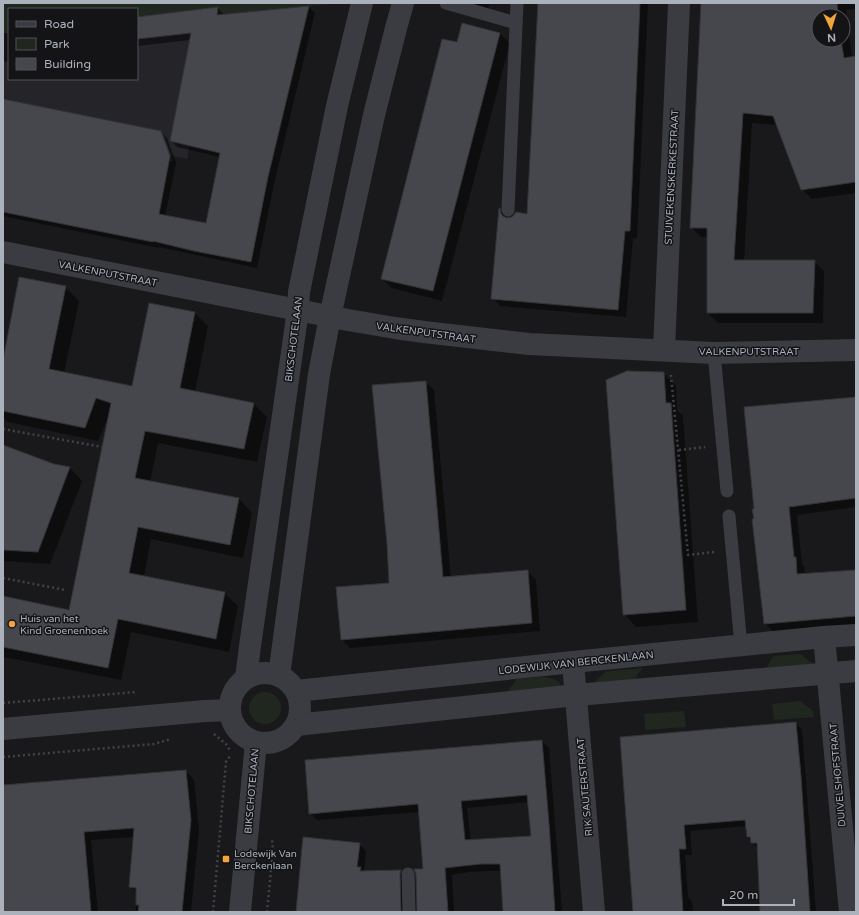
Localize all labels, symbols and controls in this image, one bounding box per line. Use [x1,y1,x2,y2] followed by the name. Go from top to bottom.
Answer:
[8,8,138,80] legend
[811,8,851,48] north arrow
[44,17,74,31] text: Road
[827,31,837,44] text: N
[44,37,70,51] text: Park
[44,57,91,71] text: Building
[662,109,682,245] street label: STUIVEKENSKERKESTRAAT
[57,259,158,289] street label: VALKENPUTSTRAAT
[283,296,305,382] street label: BIKSCHOTELAAN
[375,320,476,346] street label: VALKENPUTSTRAAT
[699,346,799,358] street label: VALKENPUTSTRAAT
[20,613,109,637] place label: Huis van het Kind Groenenhoek
[7,619,17,629] marker: Huis van het Kind Groenenhoek
[498,649,654,677] street label: LODEWIJK VAN BERCKENLAAN
[827,723,849,827] street label: DUIVELSHOFSTRAAT
[575,737,595,837] street label: RIK SAUTERSTRAAT
[242,748,262,834] street label: BIKSCHOTELAAN
[234,848,297,872] place label: Lodewijk Van Berckenlaan
[221,854,231,864] marker: Lodewijk Van Berckenlaan
[723,881,794,907] scale bar
[729,888,758,902] text: 20 m

